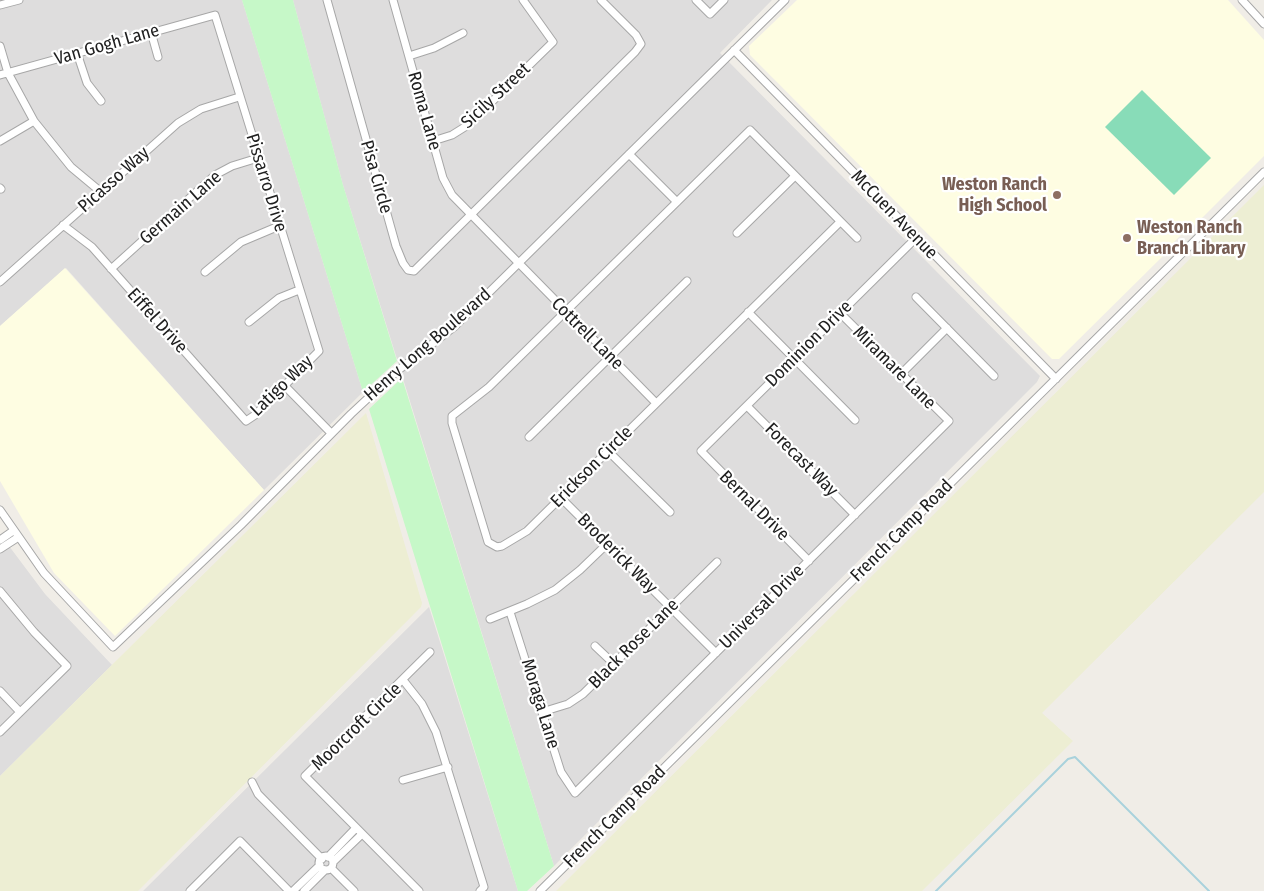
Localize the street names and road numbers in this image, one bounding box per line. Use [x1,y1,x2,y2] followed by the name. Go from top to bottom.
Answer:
[52,20,162,70] street label: Van Gogh Lane
[457,59,535,133] street label: Sicily Street
[402,69,446,153] street label: Roma Lane
[241,131,291,235] street label: Pissarro Drive
[355,138,397,216] street label: Pisa Circle
[74,142,154,218] street label: Picasso Way
[846,166,942,264] street label: McCuen Avenue
[136,167,226,249] street label: Germain Lane
[122,284,192,358] street label: Eiffel Drive
[360,284,496,406] street label: Henry Long Boulevard
[546,293,628,375] street label: Cottrell Lane
[761,296,857,392] street label: Dominion Drive
[848,322,940,414] street label: Miramare Lane
[246,351,318,421] street label: Latigo Way
[760,419,842,501] street label: Forecast Way
[547,422,637,512] street label: Erickson Circle
[714,466,794,546] street label: Bernal Drive
[846,475,958,587] street label: French Camp Road
[572,509,662,599] street label: Broderick Way
[715,560,809,654] street label: Universal Drive
[584,594,684,694] street label: Black Rose Lane
[516,656,564,752] street label: Moraga Lane
[307,679,407,775] street label: Moorcroft Circle
[559,761,671,873] street label: French Camp Road

